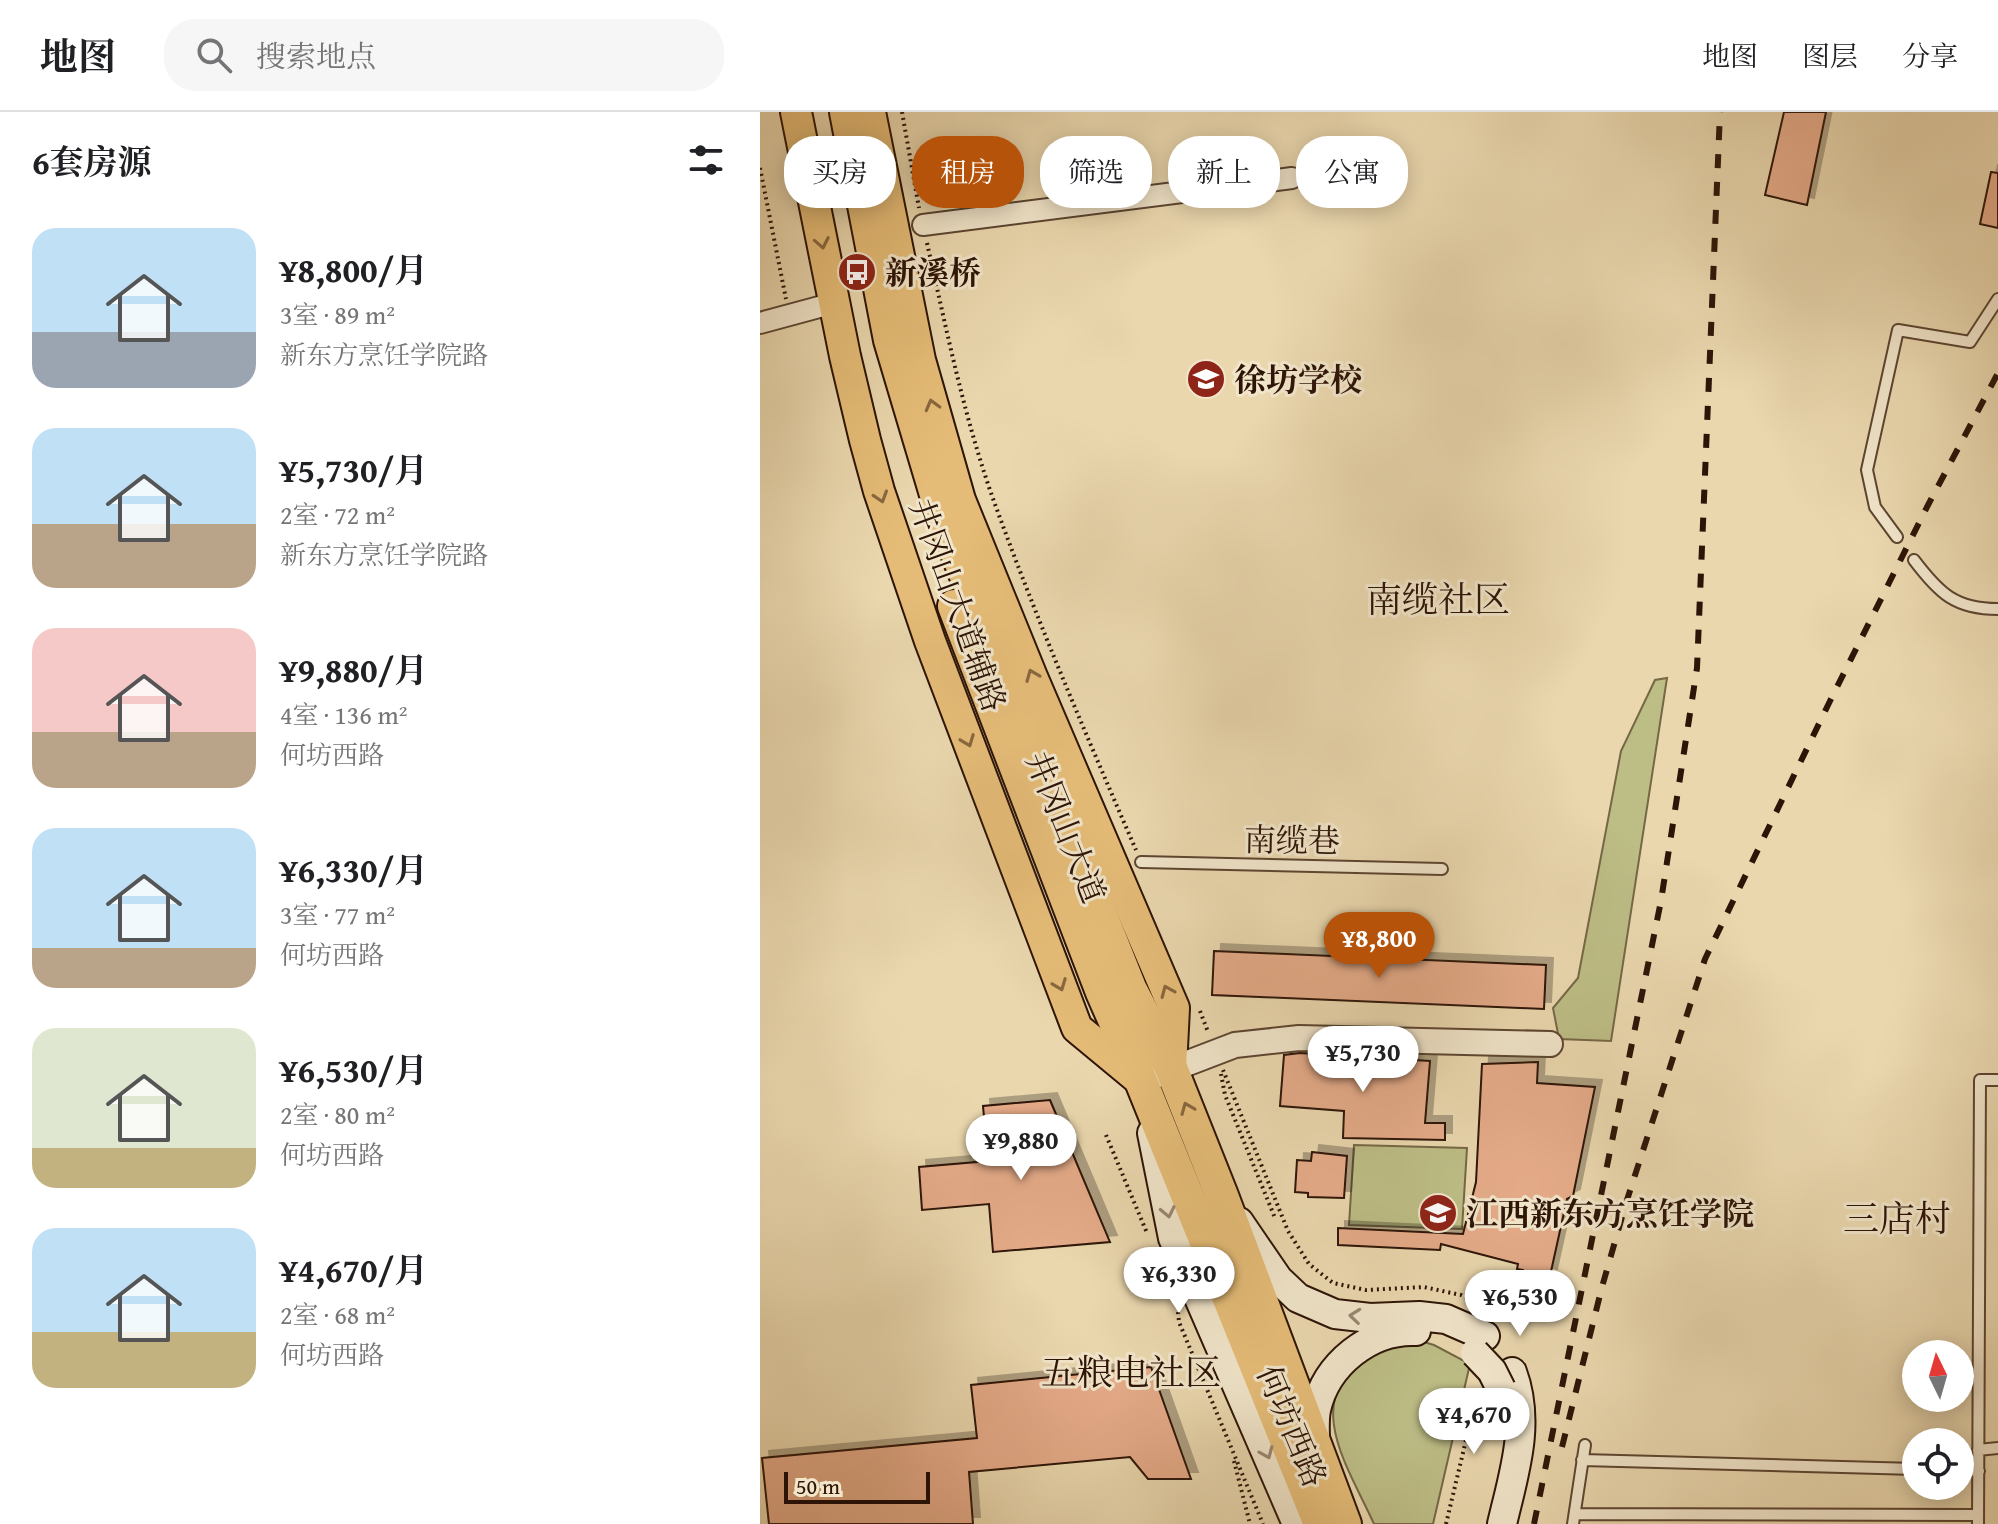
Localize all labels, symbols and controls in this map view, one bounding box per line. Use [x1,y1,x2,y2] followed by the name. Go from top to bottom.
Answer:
[164,19,724,91] search box
[40,28,116,84] text: 地图
[192,33,236,77] icon: search
[256,34,376,78] text: 搜索地点
[1702,35,1758,76] text: 地图
[1802,35,1858,76] text: 图层
[1902,35,1958,76] text: 分享
[784,136,896,208] chip: 买房
[912,136,1024,208] chip: 租房
[1040,136,1152,208] chip: 筛选
[1168,136,1280,208] chip: 新上
[1296,136,1408,208] chip: 公寓
[32,137,152,186] text: 6套房源
[684,138,728,182] icon: filters
[813,236,830,250] one-way arrow
[280,245,428,294] text: ¥8,800/月
[885,249,981,296] place label: 新溪桥
[836,251,878,293] bus stop icon: 新溪桥
[96,260,192,356] icon: home
[280,295,395,334] text: 3室 · 89 m²
[280,335,488,374] text: 新东方烹饪学院路
[1234,356,1362,403] place label: 徐坊学校
[1185,358,1227,400] school or university icon: 徐坊学校
[925,399,942,413] one-way arrow
[280,445,428,494] text: ¥5,730/月
[96,460,192,556] icon: home
[871,489,887,503] one-way arrow
[898,492,1018,718] street label: 井冈山大道辅路
[280,495,395,534] text: 2室 · 72 m²
[280,535,488,574] text: 新东方烹饪学院路
[1366,572,1510,625] district label: 南缆社区
[280,645,428,694] text: ¥9,880/月
[96,660,192,756] icon: home
[1025,669,1041,683] one-way arrow
[280,695,408,734] text: 4室 · 136 m²
[958,733,975,747] one-way arrow
[280,735,384,774] text: 何坊西路
[1014,744,1118,910] street label: 井冈山大道
[1244,816,1340,864] street label: 南缆巷
[280,845,428,894] text: ¥6,330/月
[96,860,192,956] icon: home
[280,895,395,934] text: 3室 · 77 m²
[1314,912,1444,980] pin: ¥8,800
[1342,918,1416,957] text: ¥8,800
[280,935,384,974] text: 何坊西路
[1050,977,1067,991] one-way arrow
[1161,985,1177,1000] one-way arrow
[1298,1026,1428,1094] pin: ¥5,730
[1326,1032,1400,1071] text: ¥5,730
[280,1045,428,1094] text: ¥6,530/月
[96,1060,192,1156] icon: home
[280,1095,395,1134] text: 2室 · 80 m²
[1180,1102,1197,1116] one-way arrow
[956,1114,1086,1182] pin: ¥9,880
[984,1120,1058,1159] text: ¥9,880
[280,1135,384,1174] text: 何坊西路
[1466,1190,1754,1237] place label: 江西新东方烹饪学院
[1843,1191,1951,1244] district label: 三店村
[1417,1192,1459,1234] school or university icon: 江西新东方烹饪学院
[1159,1205,1176,1219] one-way arrow
[280,1245,428,1294] text: ¥4,670/月
[1114,1247,1244,1315] pin: ¥6,330
[1142,1253,1216,1292] text: ¥6,330
[96,1260,192,1356] icon: home
[1455,1270,1585,1338] pin: ¥6,530
[1483,1276,1557,1315] text: ¥6,530
[280,1295,395,1334] text: 2室 · 68 m²
[1348,1307,1361,1324] one-way arrow
[280,1335,384,1374] text: 何坊西路
[1902,1340,1974,1412] north arrow
[1902,1340,1974,1500] map controls
[1041,1345,1221,1398] district label: 五粮电社区
[1245,1358,1339,1494] street label: 何坊西路
[1409,1388,1539,1456] pin: ¥4,670
[1437,1394,1511,1433] text: ¥4,670
[1902,1428,1974,1500] button: locate
[1257,1444,1273,1459] one-way arrow
[784,1468,930,1504] scale bar
[796,1470,840,1502] text: 50 m

